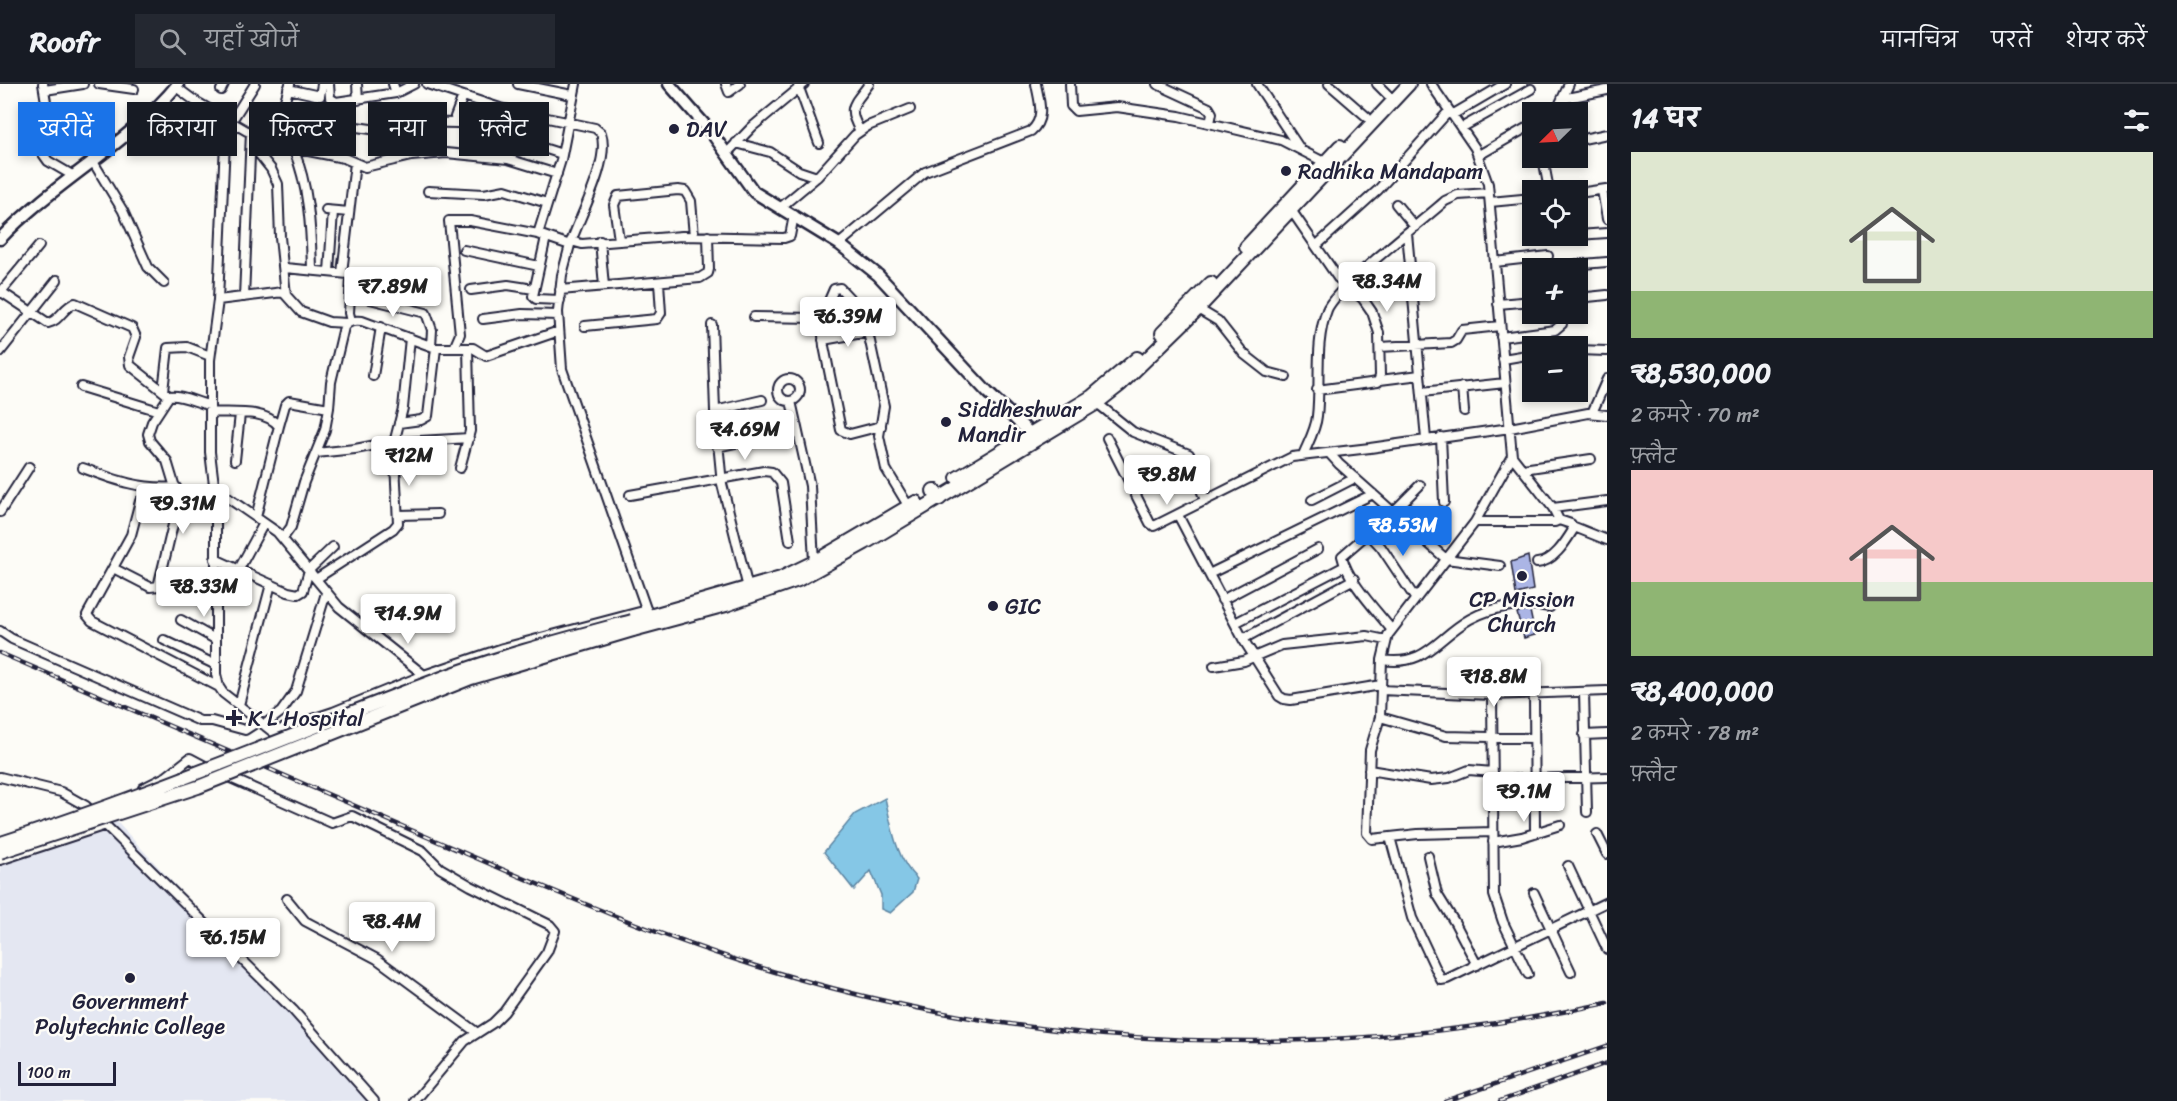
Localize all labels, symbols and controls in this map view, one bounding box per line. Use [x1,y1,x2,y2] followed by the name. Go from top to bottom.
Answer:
[135,14,555,68] search box
[30,17,99,66] text: Roofr
[204,20,299,59] text: यहाँ खोजें
[1881,21,1958,59] text: मानचित्र
[1991,21,2032,59] text: परतें
[2065,21,2147,59] text: शेयर करें
[156,25,189,58] icon: search
[1631,95,1700,141] text: 14 घर
[18,102,115,156] chip: खरीदें
[127,102,237,156] chip: किराया
[249,102,356,156] chip: फ़िल्टर
[368,102,447,156] chip: नया
[459,102,549,156] chip: फ़्लैट
[1522,102,1588,168] north arrow
[1522,102,1588,402] map controls
[2120,104,2153,137] icon: filters
[686,110,728,149] place label: DAV
[667,122,681,136] marker: DAV
[1298,152,1483,191] place label: Radhika Mandapam
[1279,164,1293,178] marker: Radhika Mandapam
[1522,180,1588,246] button: locate
[1838,191,1946,299] icon: home
[1522,258,1588,324] button: +
[1338,262,1436,313] pin: ₹8.34M
[1352,264,1422,299] text: ₹8.34M
[344,267,442,318] pin: ₹7.89M
[358,269,428,304] text: ₹7.89M
[799,297,897,348] pin: ₹6.39M
[814,299,882,334] text: ₹6.39M
[1522,336,1588,402] button: −
[1631,350,1771,396] text: ₹8,530,000
[958,390,1083,454] place label: Siddheshwar Mandir
[1631,398,1760,433] text: 2 कमरे · 70 m²
[696,410,794,461] pin: ₹4.69M
[710,412,780,447] text: ₹4.69M
[939,415,953,429] marker: Siddheshwar Mandir
[373,436,445,487] pin: ₹12M
[385,438,433,473] text: ₹12M
[1631,439,1677,474] text: फ़्लैट
[1125,455,1209,506] pin: ₹9.8M
[1138,457,1196,492] text: ₹9.8M
[134,484,232,535] pin: ₹9.31M
[150,486,216,521] text: ₹9.31M
[1354,506,1452,557] pin: ₹8.53M
[1369,508,1437,543] text: ₹8.53M
[1838,509,1946,617] icon: home
[155,567,253,618] pin: ₹8.33M
[170,569,238,604] text: ₹8.33M
[1515,569,1529,583] marker: CP Mission Church
[1469,580,1575,644] place label: CP Mission Church
[1005,587,1041,626] place label: GIC
[359,594,457,645] pin: ₹14.9M
[375,596,441,631] text: ₹14.9M
[986,599,1000,613] marker: GIC
[1445,657,1543,708] pin: ₹18.8M
[1461,659,1527,694] text: ₹18.8M
[1631,668,1774,714] text: ₹8,400,000
[248,699,364,738] place label: K L Hospital
[225,709,243,727] marker: K L Hospital
[1631,716,1759,751] text: 2 कमरे · 78 m²
[1631,757,1677,792] text: फ़्लैट
[1482,772,1566,823] pin: ₹9.1M
[1497,774,1551,809] text: ₹9.1M
[350,902,434,953] pin: ₹8.4M
[363,904,421,939] text: ₹8.4M
[184,918,282,969] pin: ₹6.15M
[200,920,266,955] text: ₹6.15M
[123,971,137,985] marker: Government Polytechnic College
[35,982,225,1046] place label: Government Polytechnic College
[27,1058,71,1087] text: 100 m
[18,1059,116,1086] scale bar

